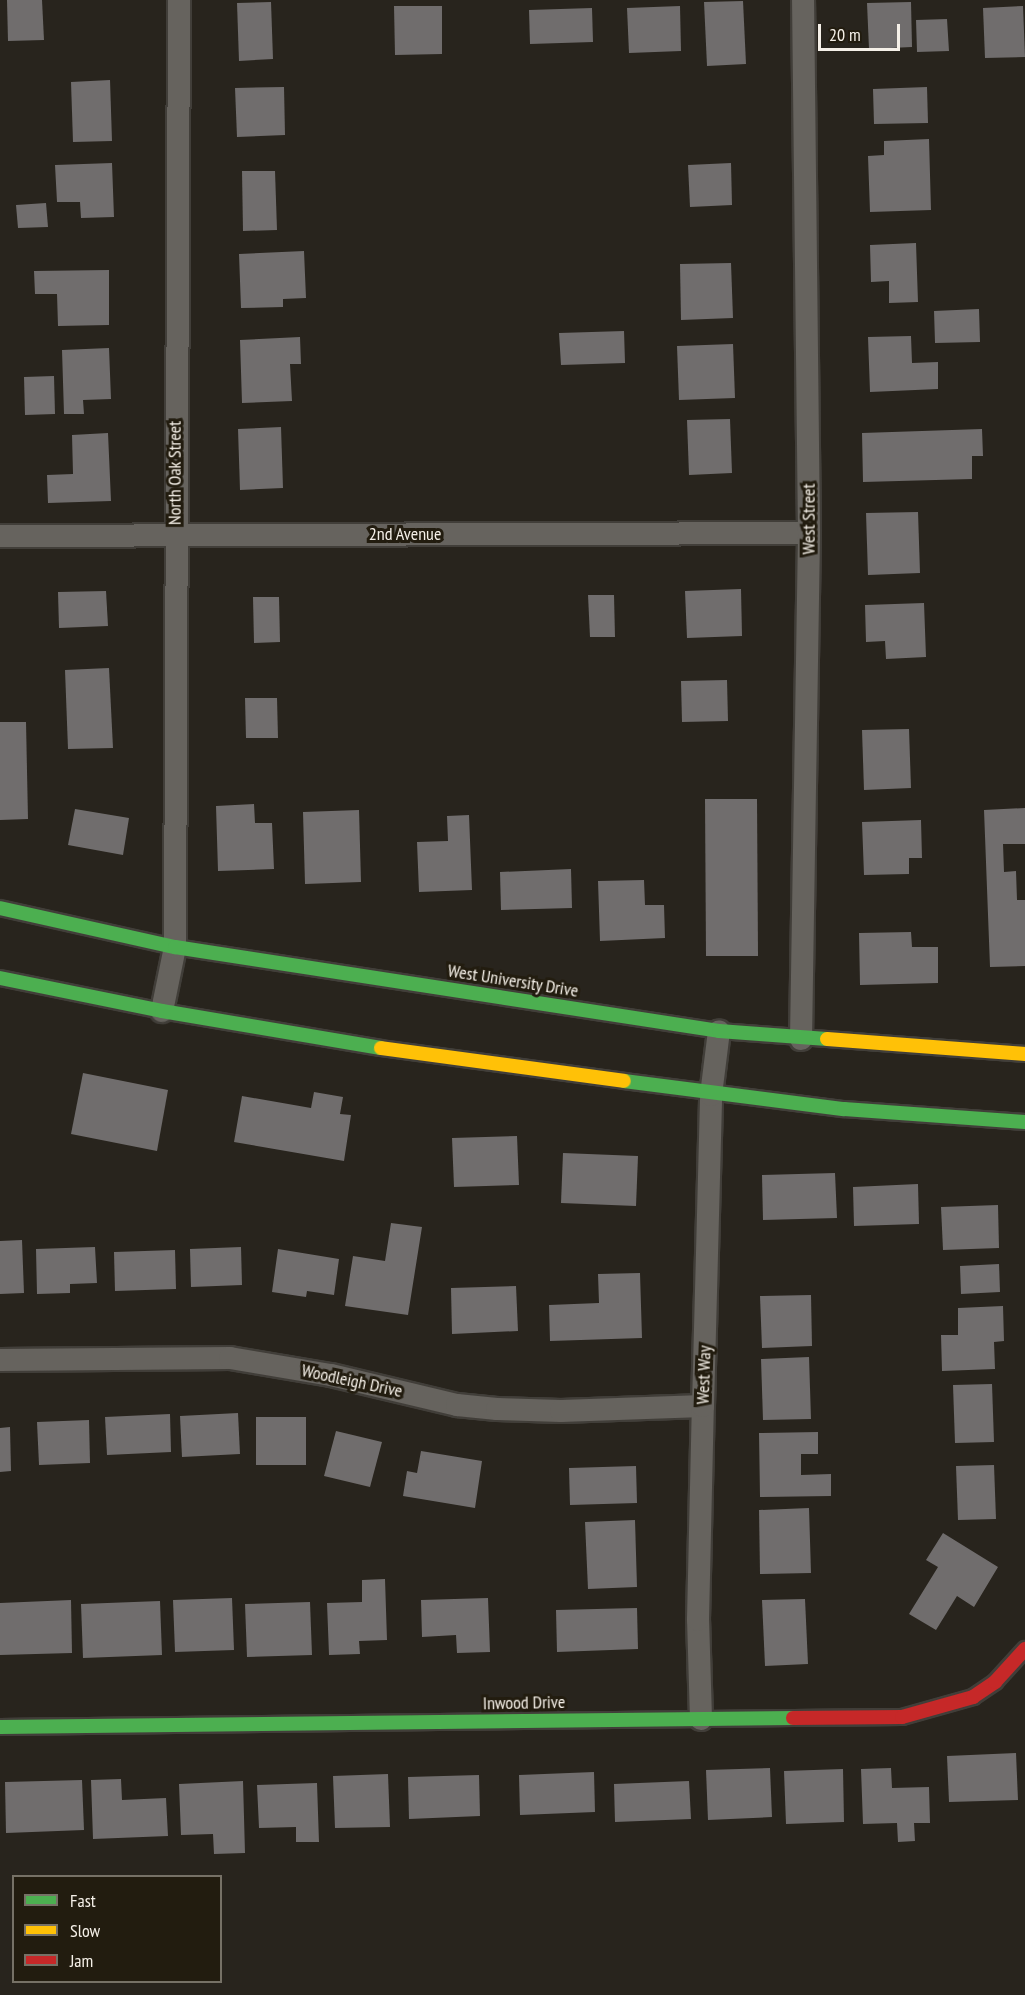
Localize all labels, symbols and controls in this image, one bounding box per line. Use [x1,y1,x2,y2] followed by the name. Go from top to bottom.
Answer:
[821,12,904,50] scale bar
[829,23,861,46] text: 20 m
[164,421,186,525] street label: North Oak Street
[798,484,820,554] street label: West Street
[368,523,442,545] street label: 2nd Avenue
[446,960,580,1002] street label: West University Drive
[692,1345,716,1405] street label: West Way
[300,1360,404,1402] street label: Woodleigh Drive
[483,1691,565,1715] street label: Inwood Drive
[12,1875,222,1983] legend
[70,1889,96,1912] text: Fast
[70,1919,100,1942] text: Slow
[70,1949,93,1972] text: Jam

